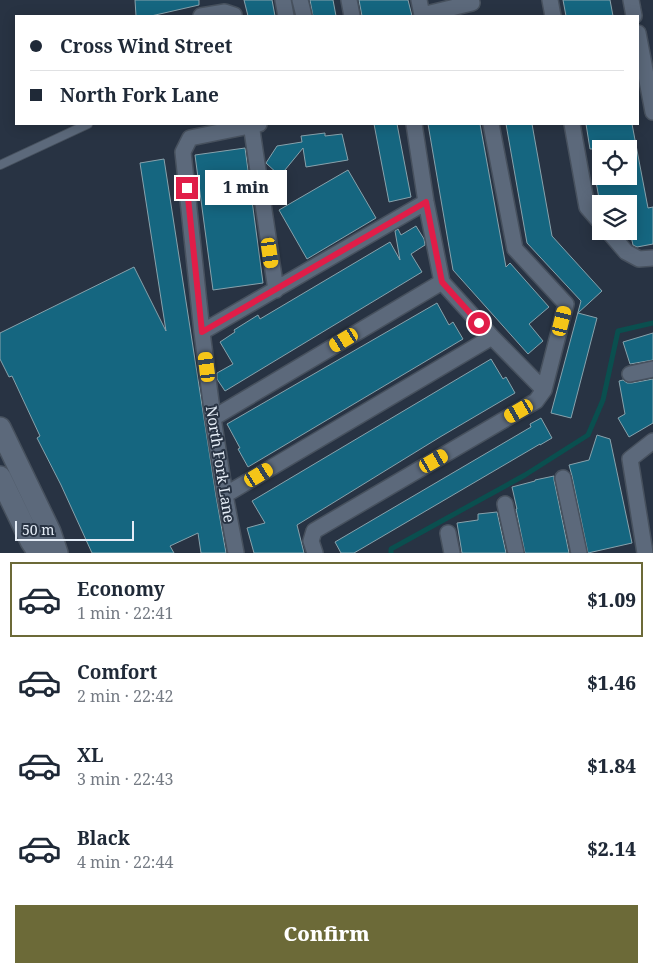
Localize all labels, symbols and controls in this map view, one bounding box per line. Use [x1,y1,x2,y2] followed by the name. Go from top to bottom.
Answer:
[60,33,233,59] text: Cross Wind Street
[60,82,219,108] text: North Fork Lane
[592,140,637,240] map controls
[592,140,637,185] button: locate
[204,170,287,206] callout: 1 min
[223,176,269,198] text: 1 min
[176,177,198,199] route end
[592,195,637,240] button: layers
[260,237,279,269] car
[551,305,572,337] car
[468,312,490,334] route start
[327,326,360,354] car
[197,351,216,383] car
[502,397,535,425] car
[202,404,240,524] street label: North Fork Lane
[417,447,450,475] car
[242,461,275,489] car
[15,518,134,541] scale bar
[22,520,55,539] text: 50 m
[77,576,165,602] text: Economy
[17,577,62,622] icon: car
[587,587,636,613] text: $1.09
[77,602,173,624] text: 1 min · 22:41
[77,659,157,685] text: Comfort
[17,660,62,705] icon: car
[587,670,636,696] text: $1.46
[77,685,173,707] text: 2 min · 22:42
[77,742,103,768] text: XL
[17,743,62,788] icon: car
[587,753,636,779] text: $1.84
[77,768,173,790] text: 3 min · 22:43
[77,825,130,851] text: Black
[17,826,62,871] icon: car
[587,836,636,862] text: $2.14
[77,851,173,873] text: 4 min · 22:44
[15,905,638,963] button: Confirm

